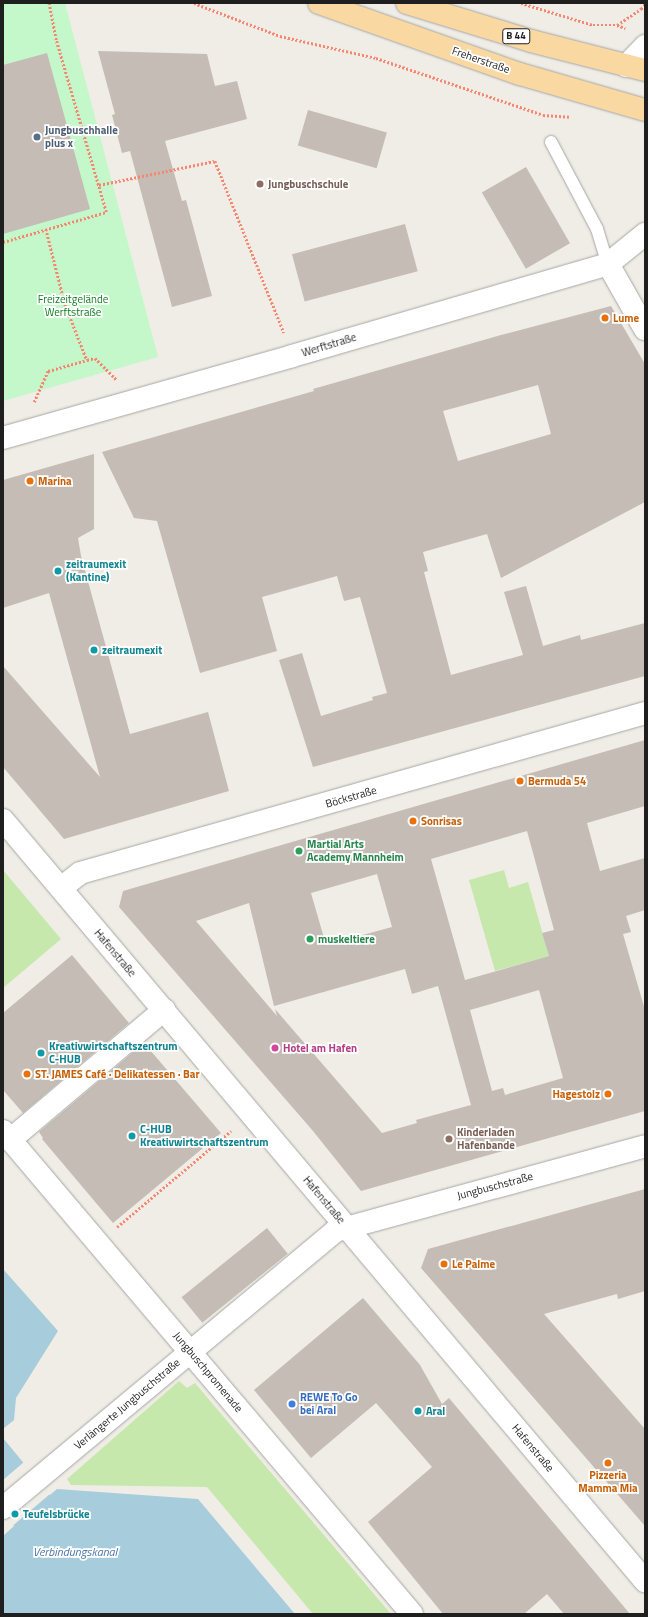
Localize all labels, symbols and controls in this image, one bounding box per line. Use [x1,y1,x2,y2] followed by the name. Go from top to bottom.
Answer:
[502,28,530,44] road number: B 44
[450,44,512,76] street label: Freherstraße
[45,124,118,150] place label: Jungbuschhalle plus x
[32,132,42,142] marker: Jungbuschhalle plus x
[268,177,348,191] place label: Jungbuschschule
[255,179,265,189] marker: Jungbuschschule
[38,293,108,319] park label: Freizeitgelände Werftstraße
[613,311,639,325] place label: Lume
[600,313,610,323] marker: Lume
[300,330,358,360] street label: Werftstraße
[38,474,72,488] place label: Marina
[25,476,35,486] marker: Marina
[66,558,126,584] place label: zeitraumexit (Kantine)
[53,566,63,576] marker: zeitraumexit (Kantine)
[102,643,162,657] place label: zeitraumexit
[89,645,99,655] marker: zeitraumexit
[528,774,586,788] place label: Bermuda 54
[515,776,525,786] marker: Bermuda 54
[324,783,378,811] street label: Böckstraße
[421,814,462,828] place label: Sonrisas
[408,816,418,826] marker: Sonrisas
[307,838,404,864] place label: Martial Arts Academy Mannheim
[294,846,304,856] marker: Martial Arts Academy Mannheim
[91,927,139,979] street label: Hafenstraße
[318,932,375,946] place label: muskeltiere
[305,934,315,944] marker: muskeltiere
[49,1040,178,1066] place label: Kreativwirtschaftszentrum C-HUB
[283,1041,357,1055] place label: Hotel am Hafen
[270,1043,280,1053] marker: Hotel am Hafen
[36,1048,46,1058] marker: Kreativwirtschaftszentrum C-HUB
[35,1067,199,1081] place label: ST. JAMES Café · Delikatessen · Bar
[22,1069,32,1079] marker: ST. JAMES Café · Delikatessen · Bar
[552,1087,600,1101] place label: Hagestolz
[603,1089,613,1099] marker: Hagestolz
[140,1123,269,1149] place label: C-HUB Kreativwirtschaftszentrum
[457,1126,515,1152] place label: Kinderladen Hafenbande
[127,1131,137,1141] marker: C-HUB Kreativwirtschaftszentrum
[444,1134,454,1144] marker: Kinderladen Hafenbande
[456,1170,534,1202] street label: Jungbuschstraße
[300,1174,348,1226] street label: Hafenstraße
[452,1257,495,1271] place label: Le Palme
[439,1259,449,1269] marker: Le Palme
[171,1329,245,1415] street label: Jungbuschpromenade
[71,1356,183,1452] street label: Verlängerte Jungbuschstraße
[300,1391,358,1417] place label: REWE To Go bei Aral
[287,1399,297,1409] marker: REWE To Go bei Aral
[426,1404,445,1418] place label: Aral
[413,1406,423,1416] marker: Aral
[509,1422,557,1474] street label: Hafenstraße
[603,1458,613,1468] marker: Pizzeria Mamma Mia
[578,1469,638,1495] place label: Pizzeria Mamma Mia
[23,1507,90,1521] place label: Teufelsbrücke
[10,1509,20,1519] marker: Teufelsbrücke
[33,1545,117,1559] water label: Verbindungskanal

